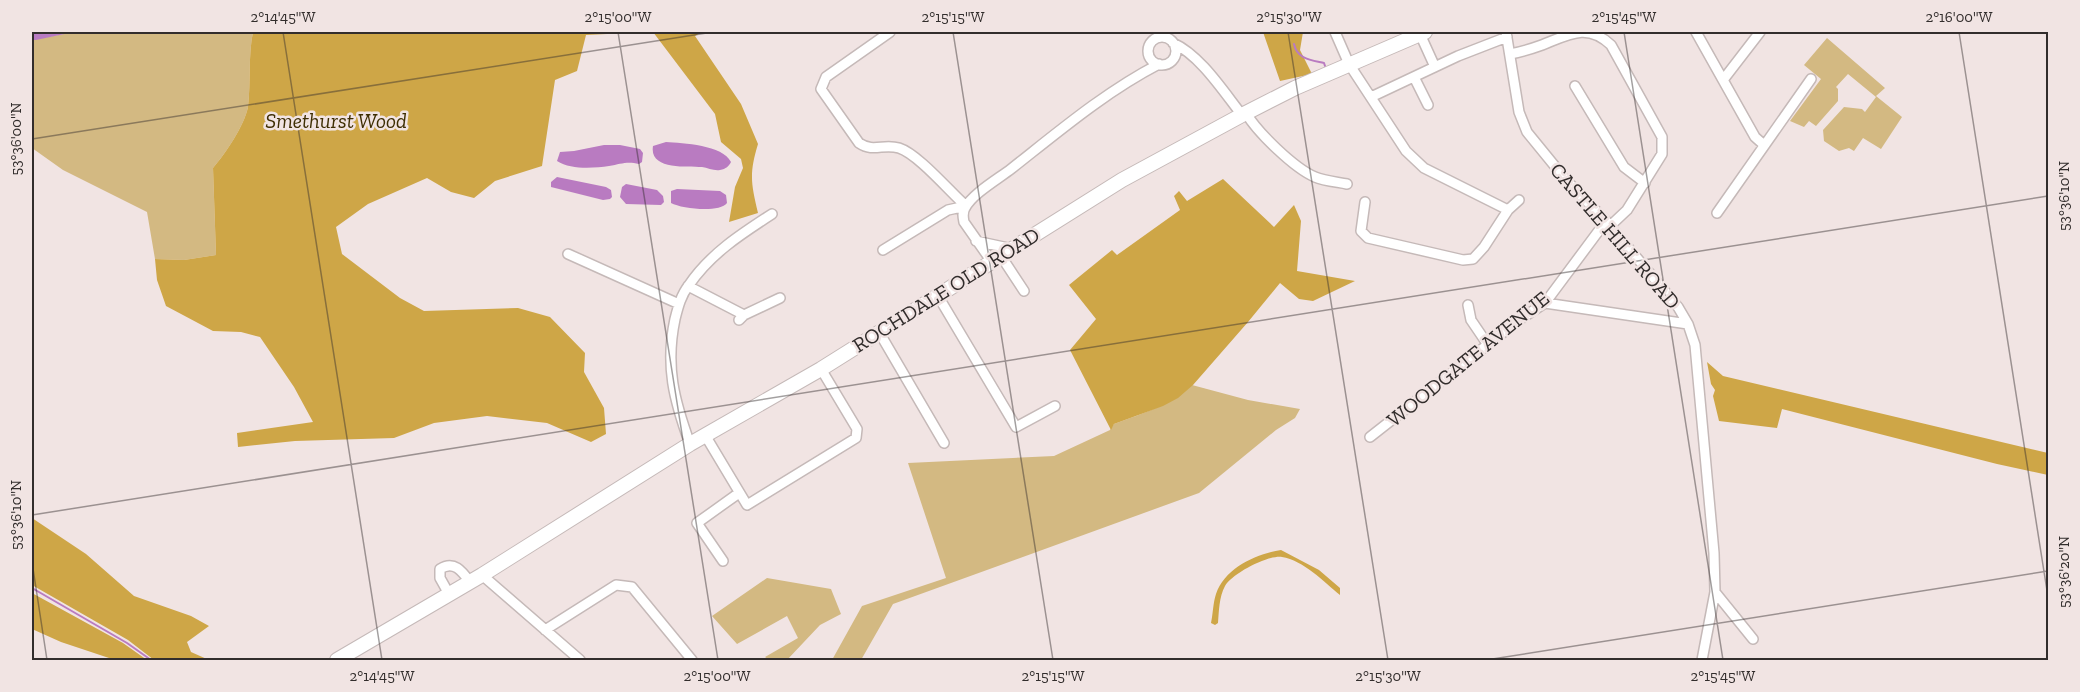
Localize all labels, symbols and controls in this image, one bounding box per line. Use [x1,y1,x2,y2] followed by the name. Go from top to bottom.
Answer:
[251,8,315,26] text: 2°14'45"W
[585,8,651,26] text: 2°15'00"W
[921,8,985,26] text: 2°15'15"W
[1256,8,1322,26] text: 2°15'30"W
[1592,8,1656,26] text: 2°15'45"W
[1925,8,1993,26] text: 2°16'00"W
[7,102,25,176] text: 53°36'00"N
[265,108,407,133] park label: Smethurst Wood
[1545,157,1686,314] street label: CASTLE HILL ROAD
[2055,161,2073,231] text: 53°36'10"N
[848,222,1044,357] street label: ROCHDALE OLD ROAD
[1381,285,1554,432] street label: WOODGATE AVENUE
[7,480,25,550] text: 53°36'10"N
[2055,536,2073,608] text: 53°36'20"N
[350,667,414,685] text: 2°14'45"W
[684,667,750,685] text: 2°15'00"W
[1021,667,1085,685] text: 2°15'15"W
[1355,667,1421,685] text: 2°15'30"W
[1691,667,1755,685] text: 2°15'45"W

